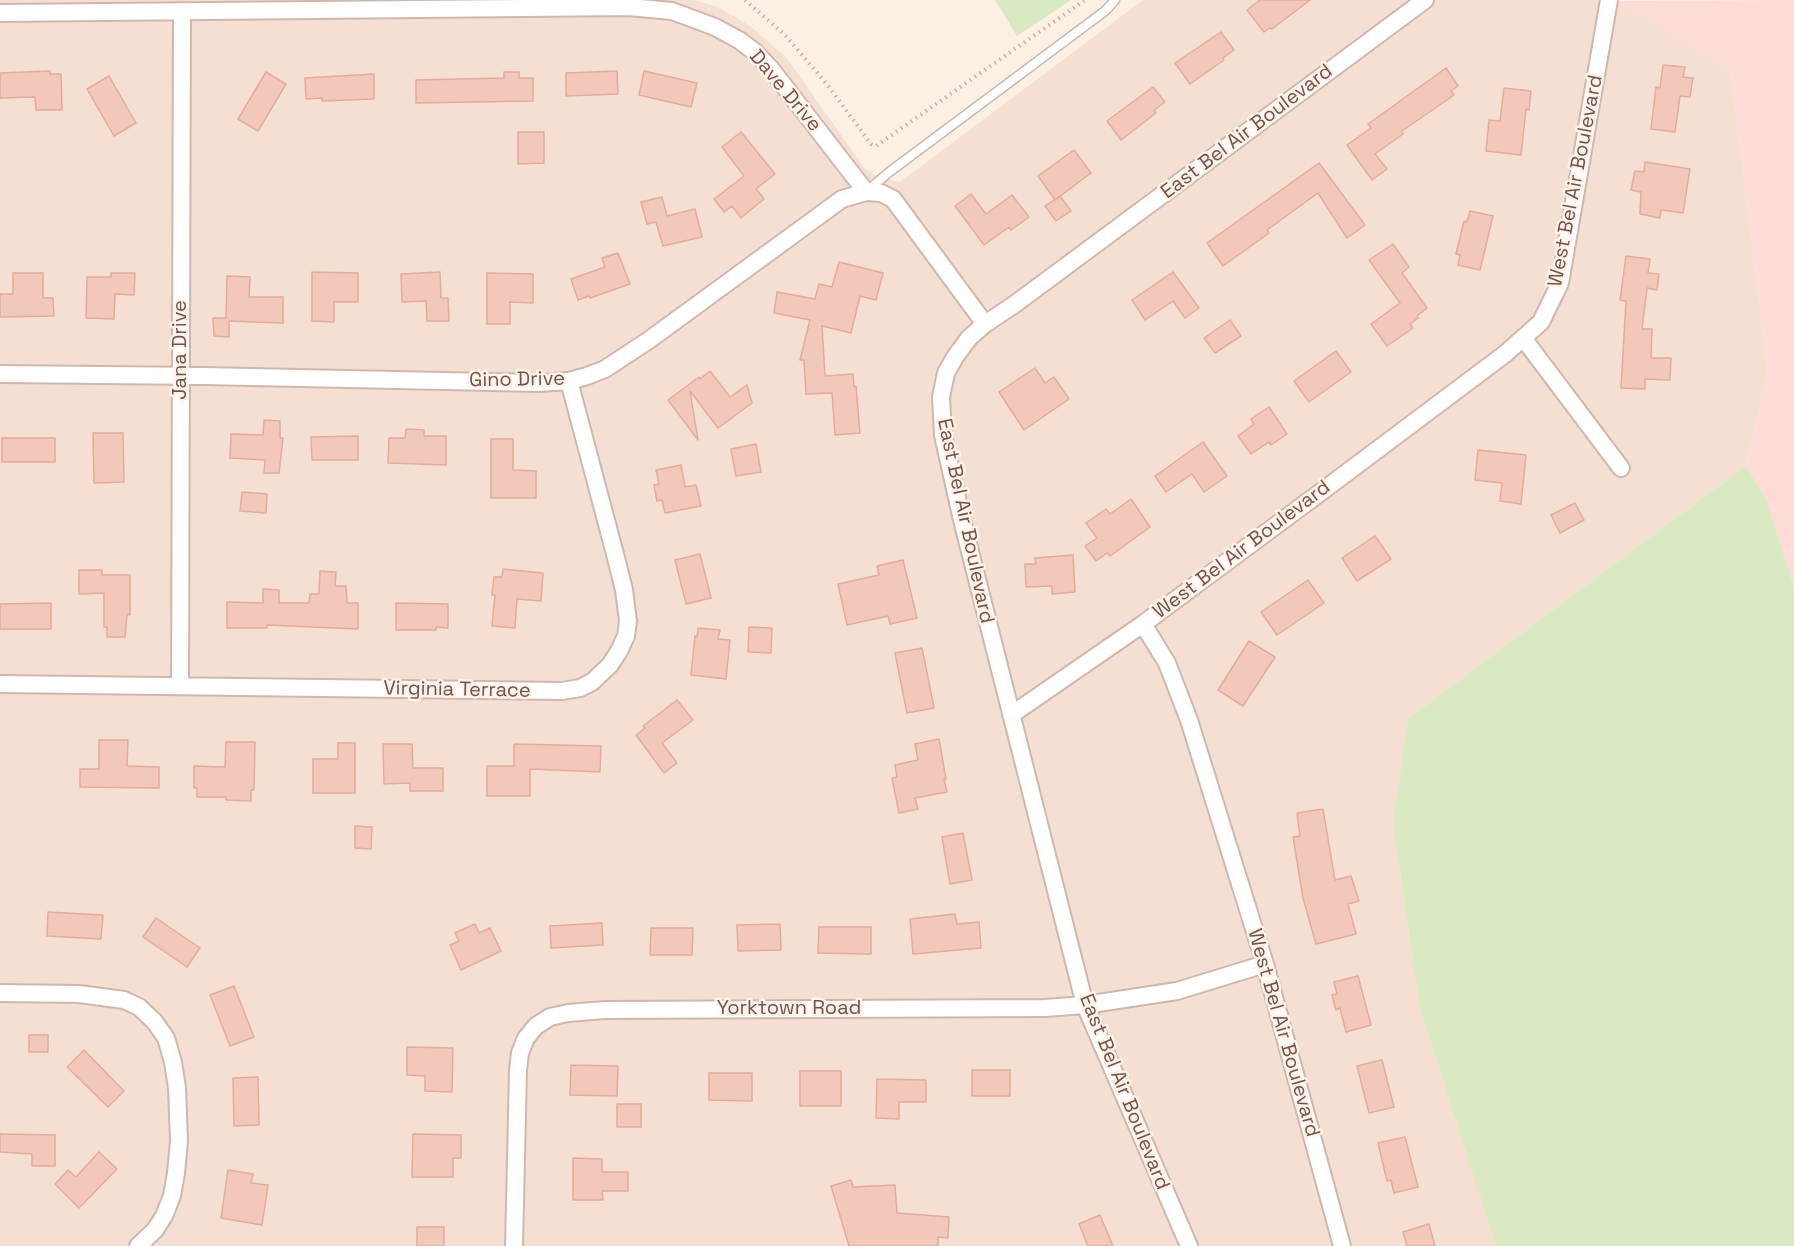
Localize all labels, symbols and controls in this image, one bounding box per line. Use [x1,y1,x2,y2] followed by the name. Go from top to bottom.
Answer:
[744,45,826,137] street label: Dave Drive
[1156,60,1338,204] street label: East Bel Air Boulevard
[1544,73,1608,289] street label: West Bel Air Boulevard
[169,300,193,400] street label: Jana Drive
[469,367,565,393] street label: Gino Drive
[932,416,998,626] street label: East Bel Air Boulevard
[1149,476,1335,624] street label: West Bel Air Boulevard
[383,677,531,703] street label: Virginia Terrace
[1242,926,1324,1140] street label: West Bel Air Boulevard
[1074,991,1174,1193] street label: East Bel Air Boulevard
[717,997,861,1021] street label: Yorktown Road

